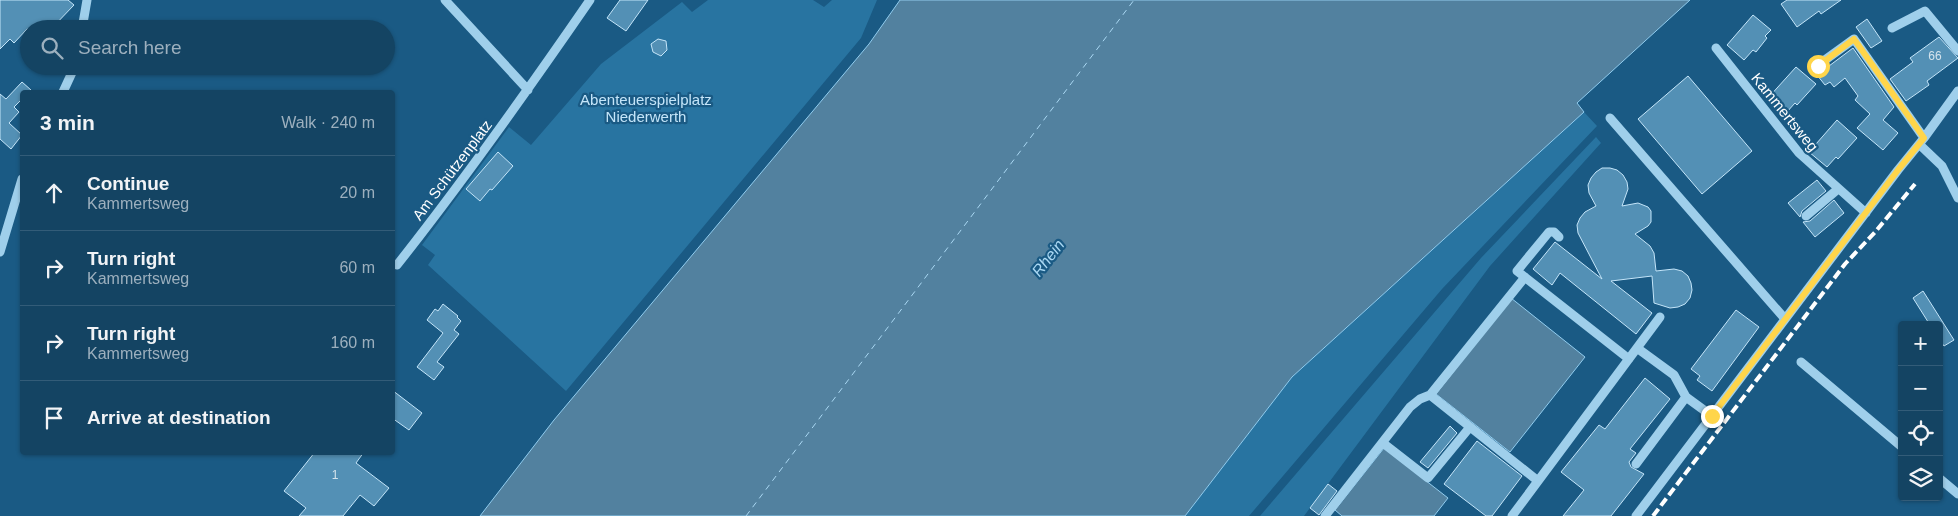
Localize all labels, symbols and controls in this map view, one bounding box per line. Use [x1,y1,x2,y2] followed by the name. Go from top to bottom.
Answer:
[20,20,395,75] search box
[38,34,66,62] icon: search
[78,37,182,58] text: Search here
[1928,49,1942,63] house number: 66
[1807,55,1830,78] route start
[1748,69,1822,155] street label: Kammertsweg
[580,91,712,125] park label: Abenteuerspielplatz Niederwerth
[40,111,95,134] text: 3 min
[281,114,375,131] text: Walk · 240 m
[409,117,495,223] street label: Am Schützenplatz
[87,173,169,194] text: Continue
[40,179,68,207] icon: ahead
[339,184,375,201] text: 20 m
[87,195,189,212] text: Kammertsweg
[1028,236,1068,280] water label: Rhein
[87,248,175,269] text: Turn right
[40,254,68,282] icon: right
[339,259,375,276] text: 60 m
[87,270,189,287] text: Kammertsweg
[1898,321,1943,501] map controls
[1898,321,1943,366] button: +
[87,323,175,344] text: Turn right
[40,329,68,357] icon: right
[331,334,375,351] text: 160 m
[87,345,189,362] text: Kammertsweg
[1898,366,1943,411] button: −
[40,404,68,432] icon: arrive
[1701,405,1724,428] route end
[87,407,271,428] text: Arrive at destination
[1898,411,1943,456] button: locate
[1898,456,1943,501] button: layers
[332,468,339,482] house number: 1

